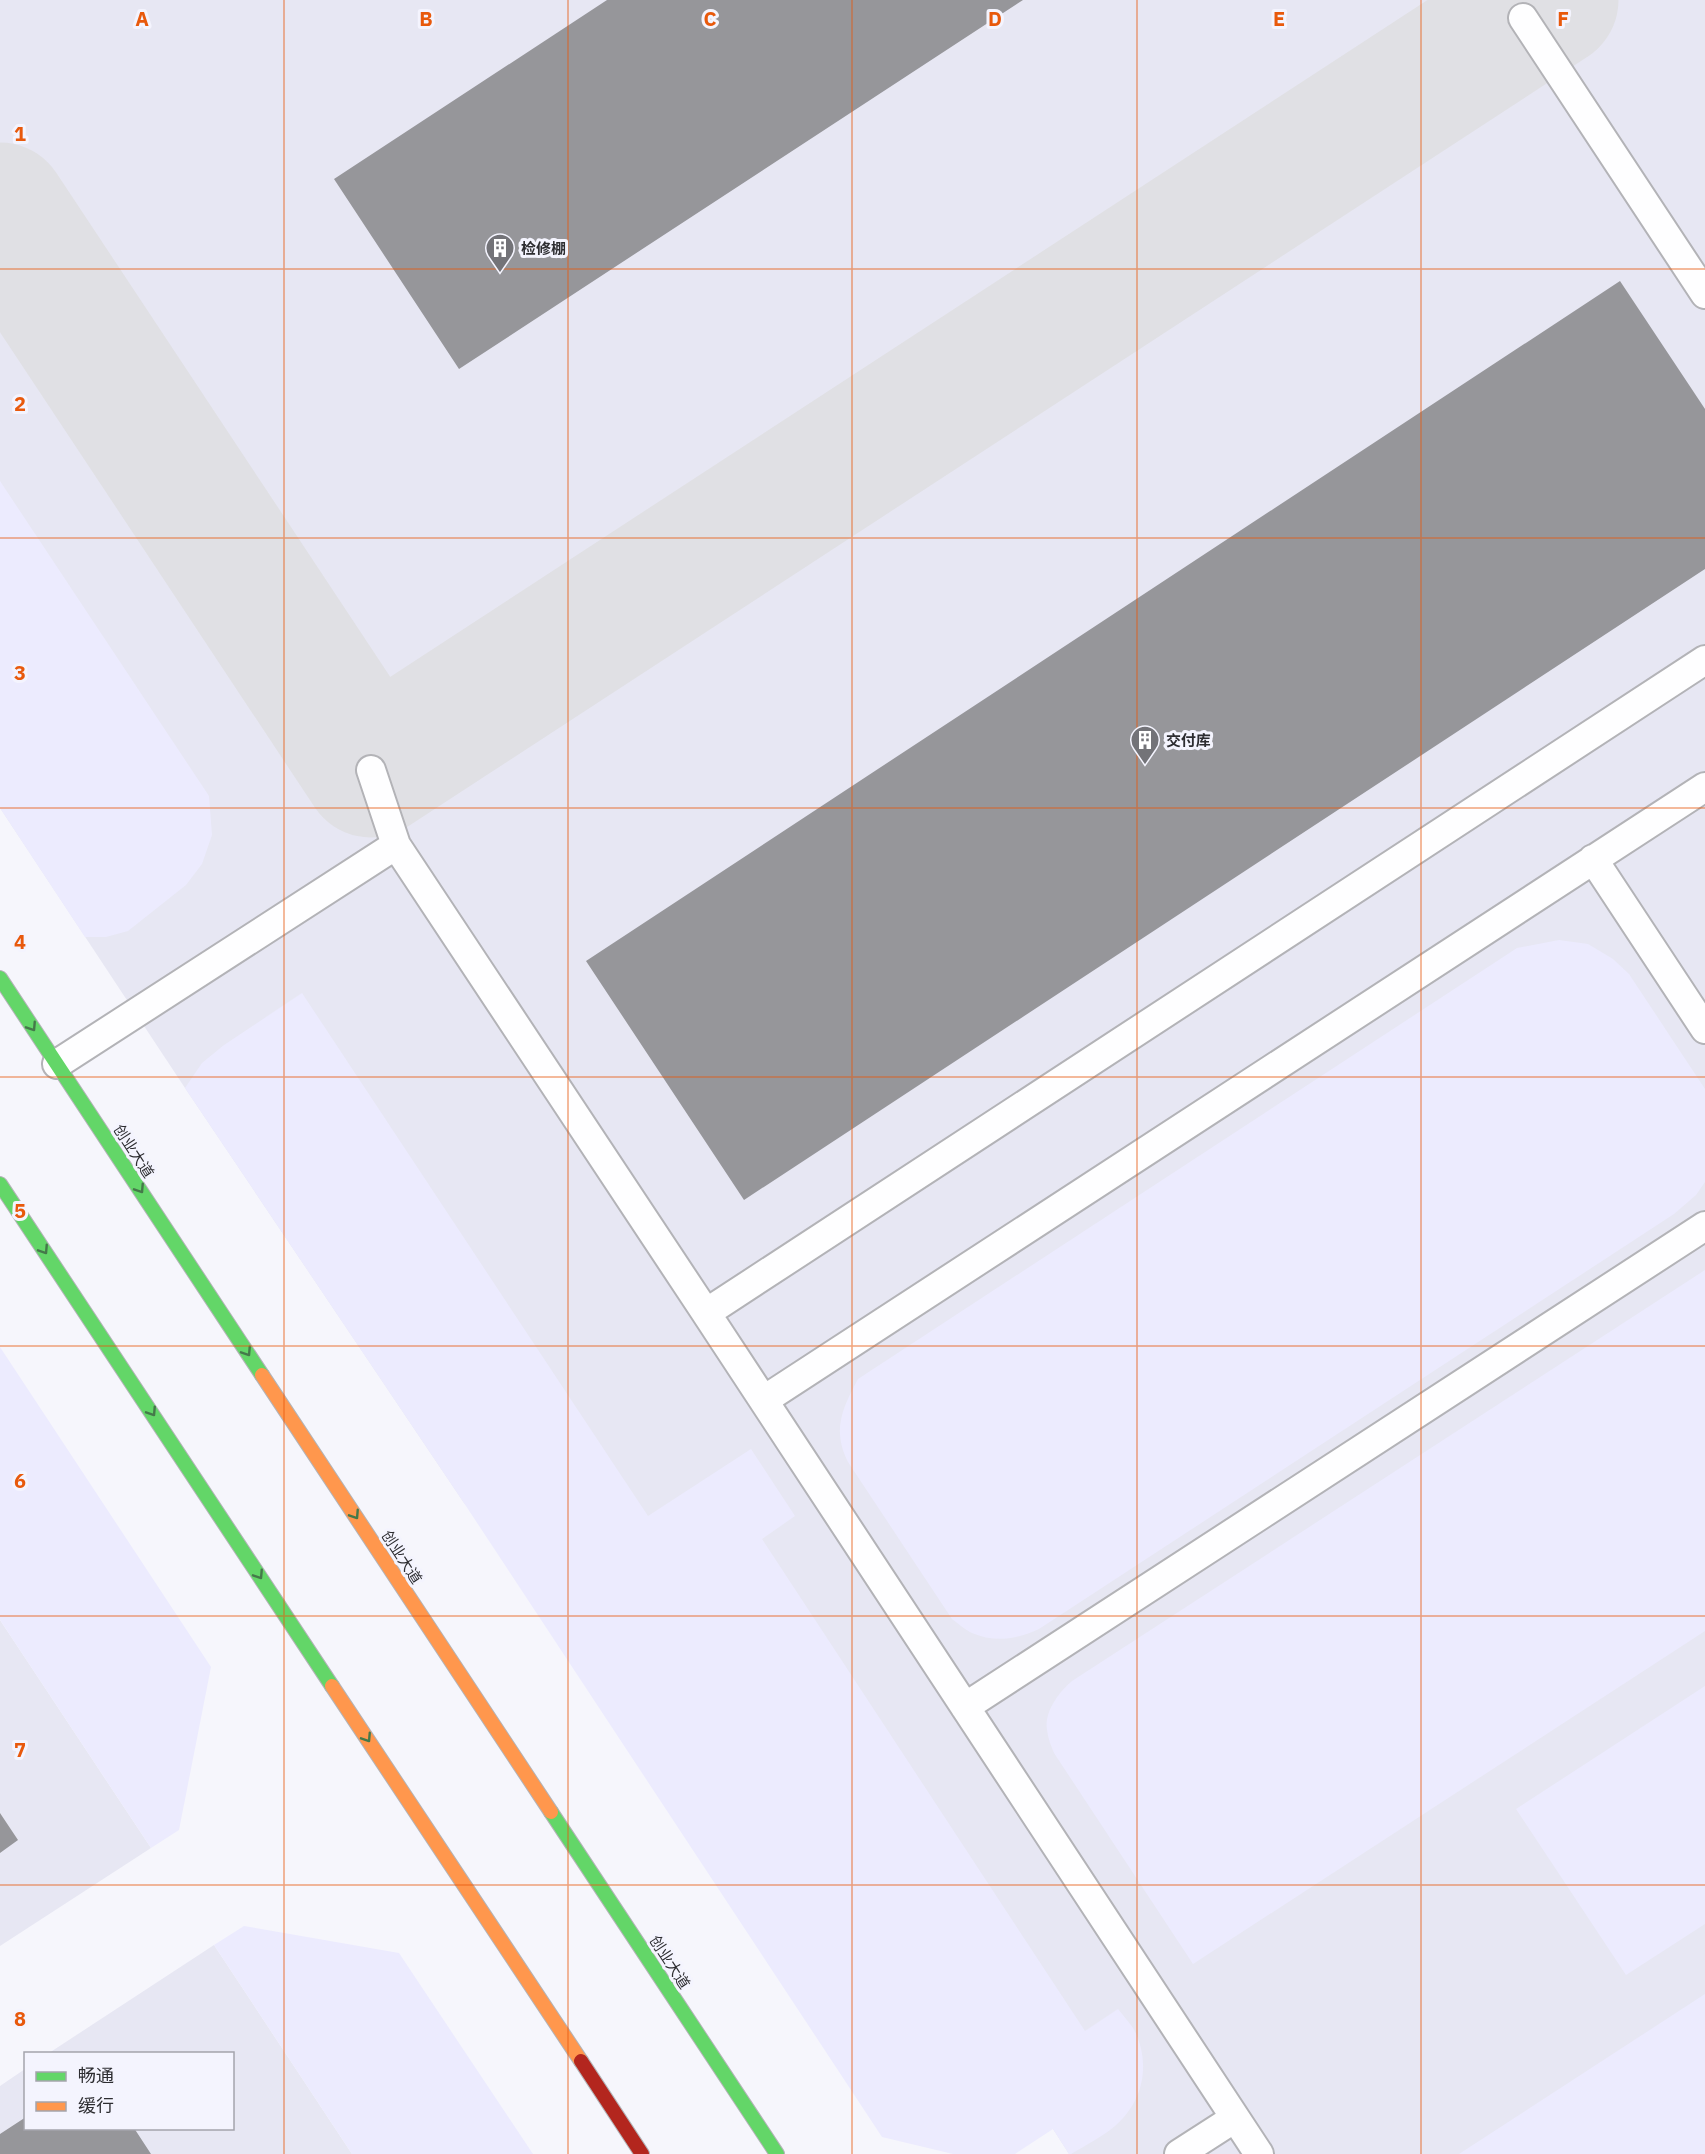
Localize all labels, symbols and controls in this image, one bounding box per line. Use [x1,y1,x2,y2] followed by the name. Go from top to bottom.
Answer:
[135,5,149,32] text: A
[419,5,433,32] text: B
[703,5,717,32] text: C
[988,5,1002,32] text: D
[1273,5,1285,32] text: E
[1557,5,1569,32] text: F
[14,120,26,147] text: 1
[484,232,516,274] building icon: 检修棚
[521,239,566,258] place label: 检修棚
[14,390,26,417] text: 2
[14,659,26,686] text: 3
[1129,724,1161,766] building icon: 交付库
[1166,731,1211,750] place label: 交付库
[14,928,26,955] text: 4
[25,1020,36,1031] one-way arrow
[110,1121,158,1181] street label: 创业大道
[133,1183,144,1194] one-way arrow
[14,1197,26,1224] text: 5
[37,1243,48,1254] one-way arrow
[240,1345,251,1356] one-way arrow
[144,1406,155,1417] one-way arrow
[14,1467,26,1494] text: 6
[347,1509,359,1519] one-way arrow
[378,1527,426,1587] street label: 创业大道
[252,1568,263,1579] one-way arrow
[360,1731,371,1742] one-way arrow
[14,1736,26,1763] text: 7
[646,1932,694,1992] street label: 创业大道
[14,2005,26,2032] text: 8
[24,2052,234,2130] legend
[78,2064,114,2087] text: 畅通
[78,2094,114,2117] text: 缓行

